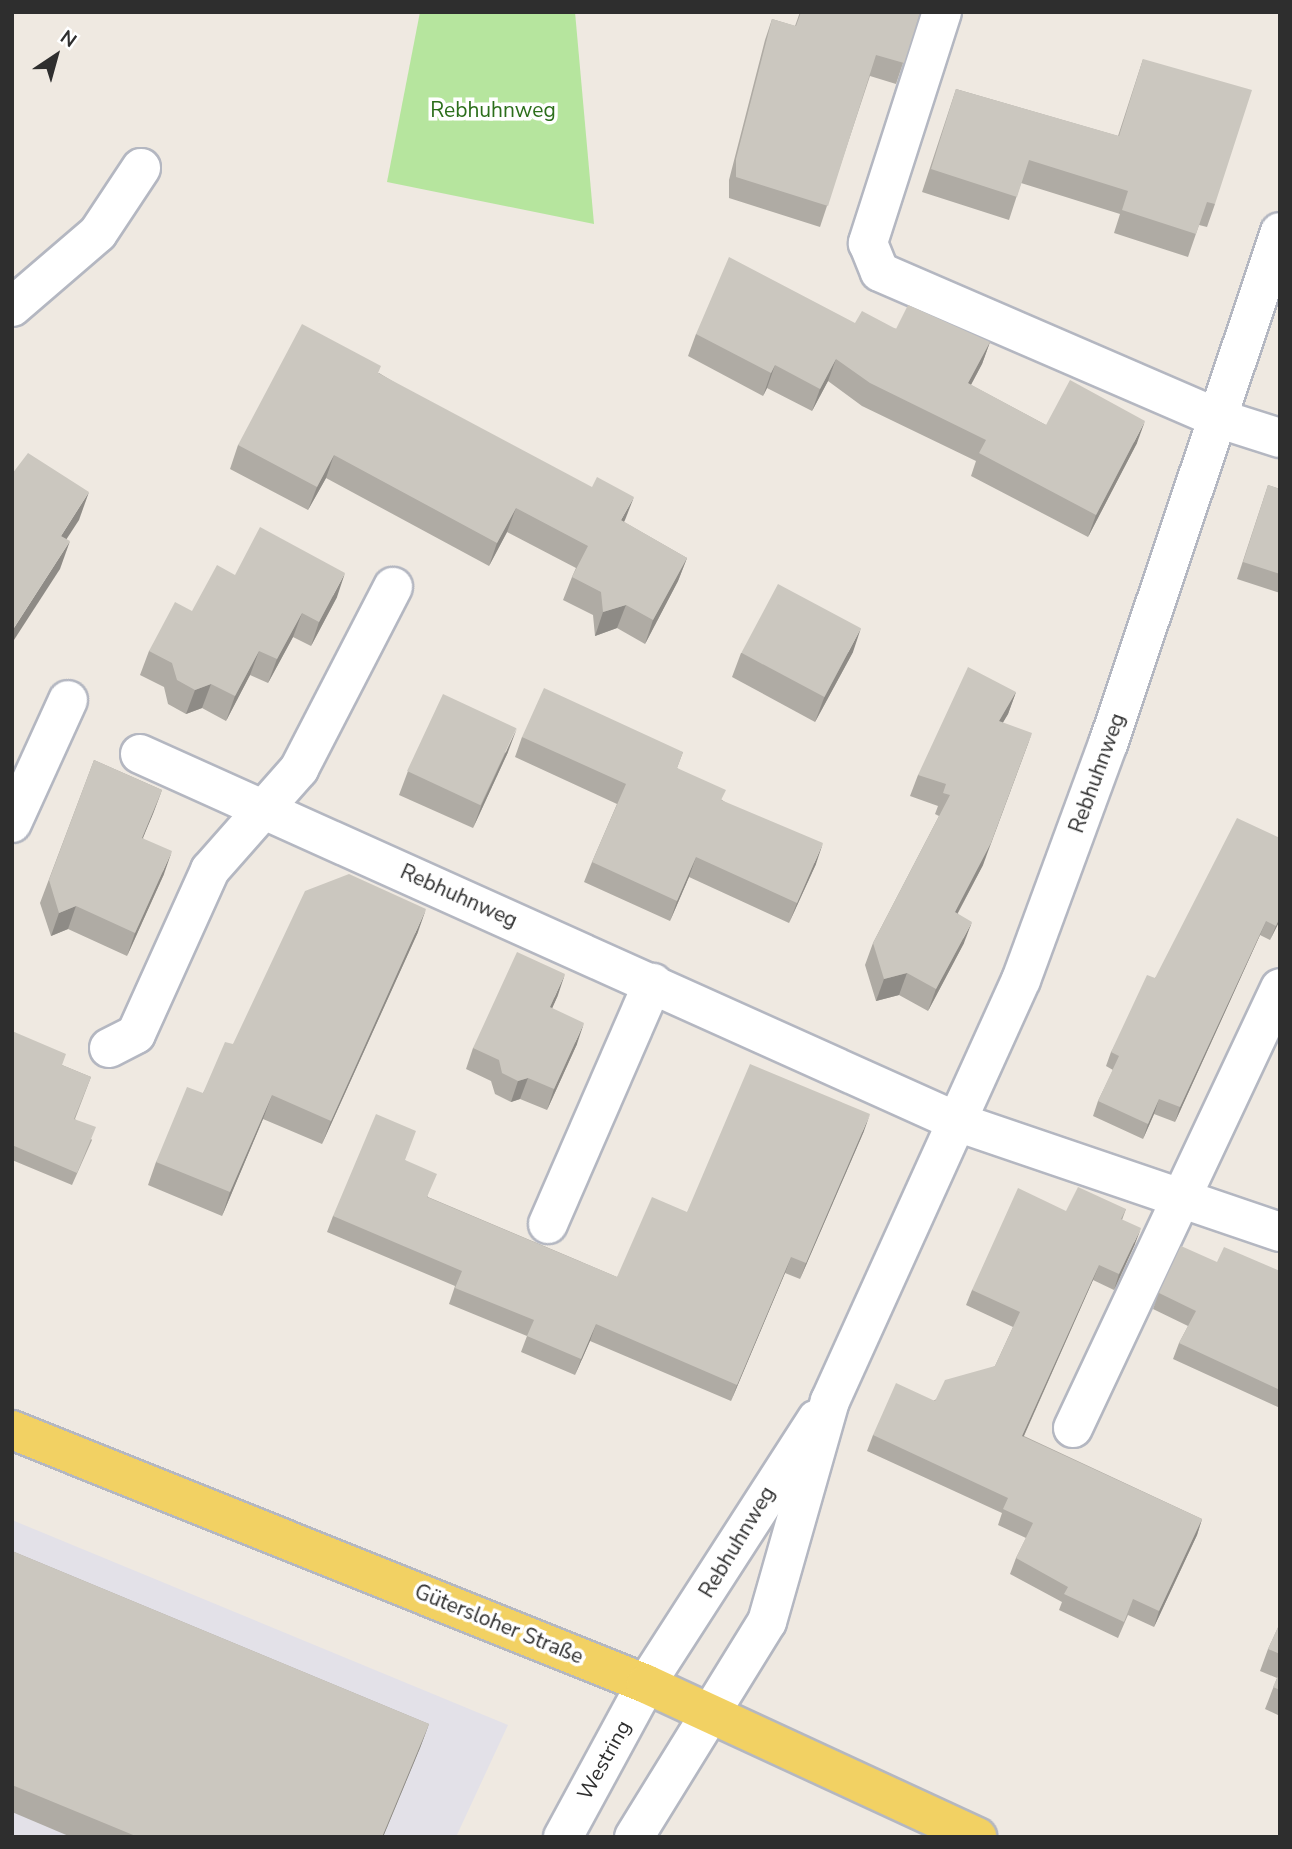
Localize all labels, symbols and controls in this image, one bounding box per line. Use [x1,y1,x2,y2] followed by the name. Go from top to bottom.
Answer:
[21,21,91,91] north arrow
[55,24,82,54] text: N
[430,97,556,123] park label: Rebhuhnweg
[1064,710,1130,836] street label: Rebhuhnweg
[396,859,522,933] street label: Rebhuhnweg
[694,1482,780,1602] street label: Rebhuhnweg
[411,1579,587,1669] street label: Gütersloher Straße
[572,1716,636,1804] street label: Westring

